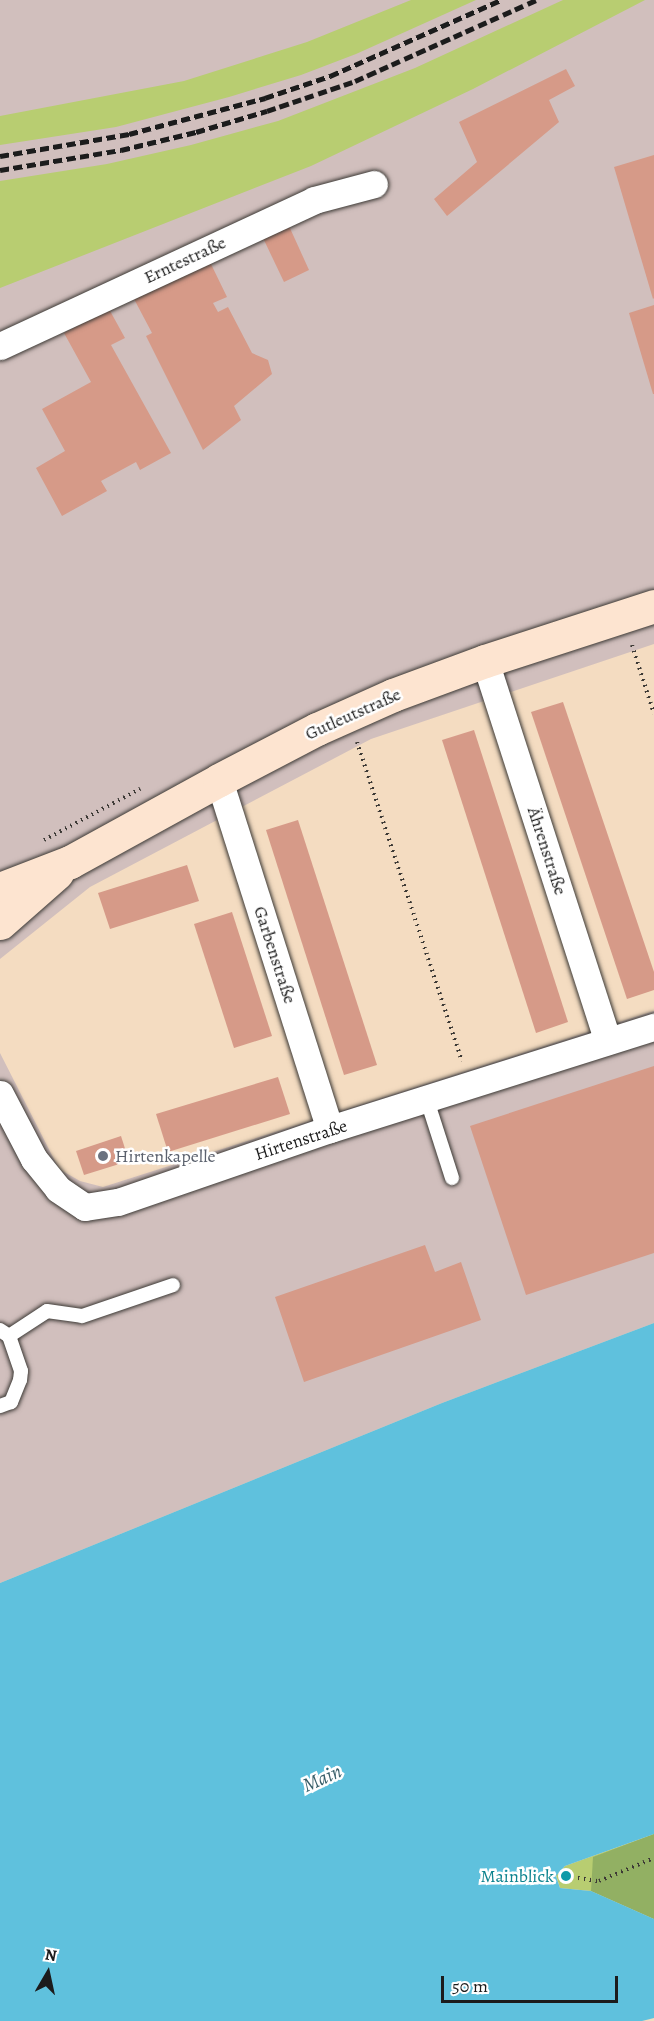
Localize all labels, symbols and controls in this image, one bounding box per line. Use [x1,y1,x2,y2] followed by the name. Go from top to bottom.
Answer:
[141,232,229,288] street label: Erntestraße
[302,683,404,745] street label: Gutleutstraße
[523,804,571,898] street label: Ährenstraße
[249,904,301,1006] street label: Garbenstraße
[252,1115,350,1165] street label: Hirtenstraße
[115,1145,216,1167] place label: Hirtenkapelle
[96,1149,110,1163] marker: Hirtenkapelle
[299,1759,345,1797] water label: Main
[480,1865,554,1887] place label: Mainblick
[559,1869,573,1883] marker: Mainblick
[18,1943,78,2003] north arrow
[43,1943,58,1967] text: N
[444,1964,621,2002] scale bar
[452,1974,488,1998] text: 50 m

